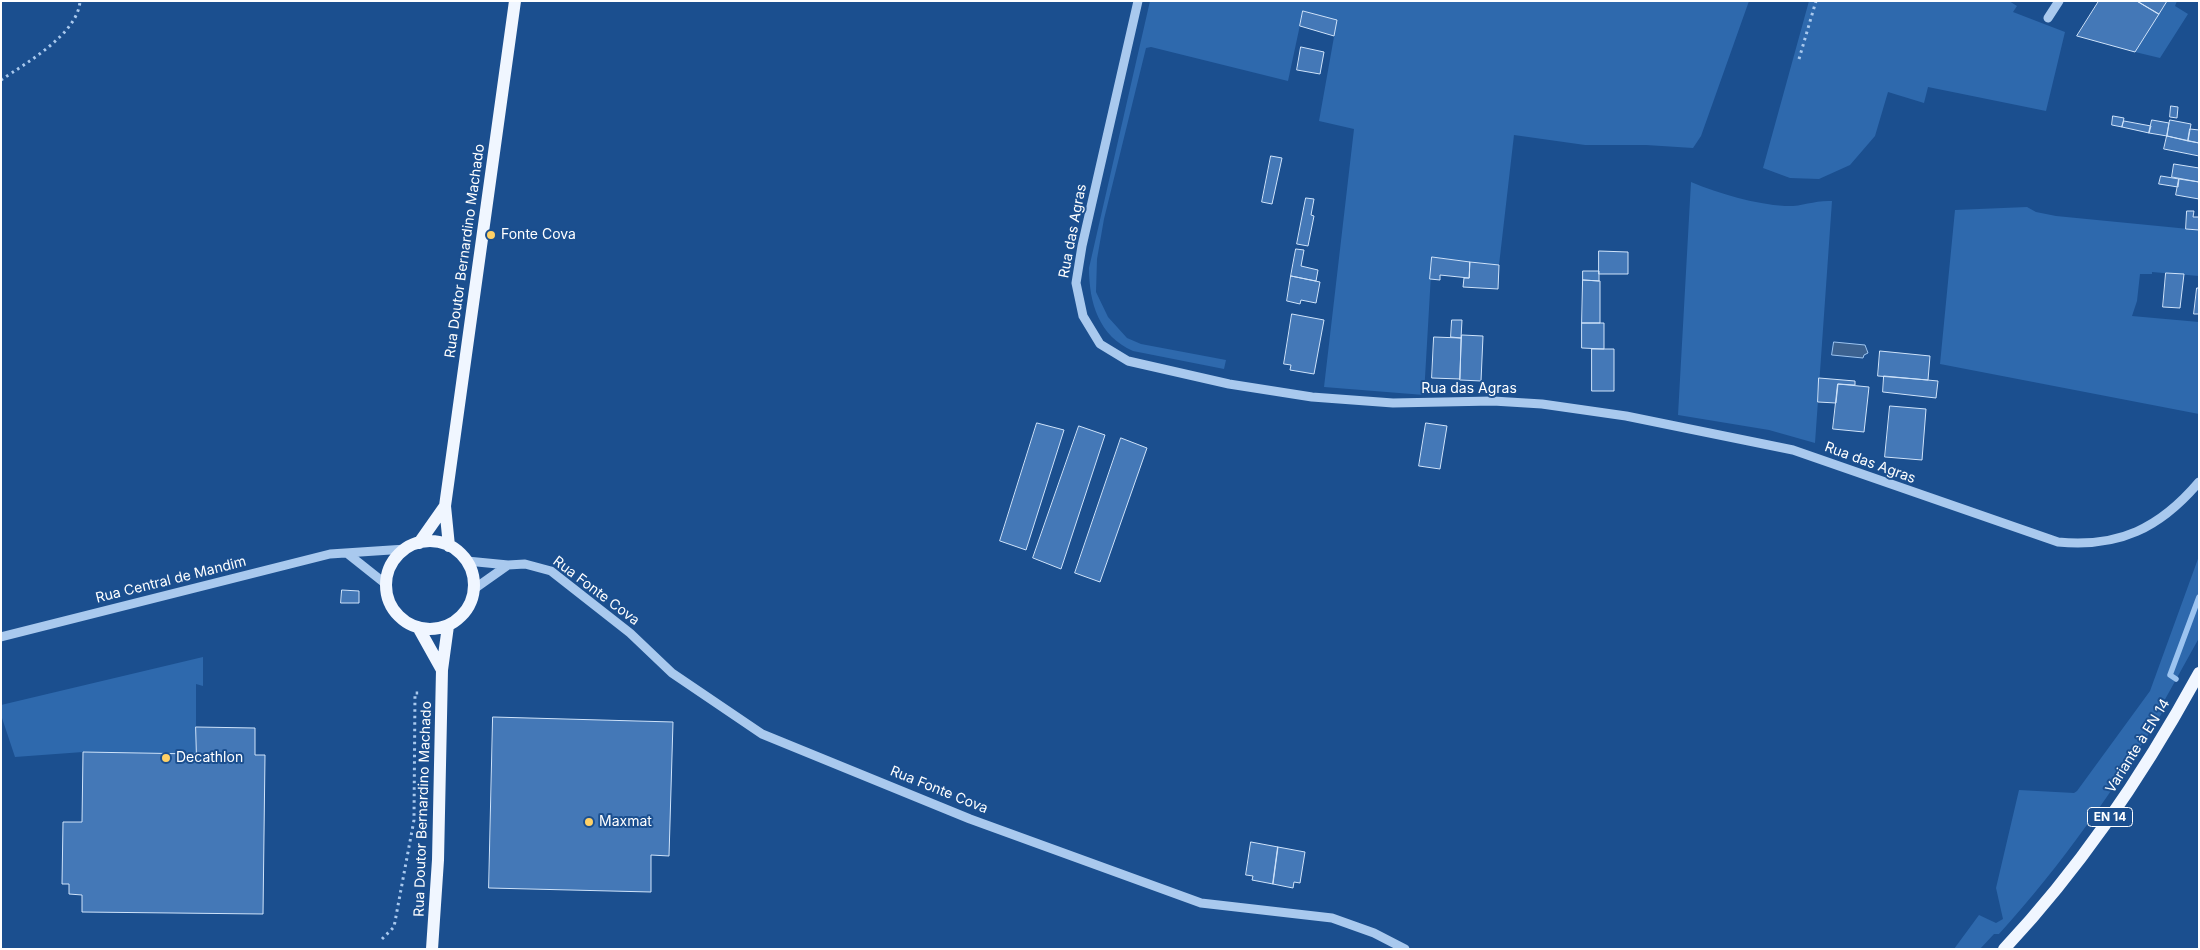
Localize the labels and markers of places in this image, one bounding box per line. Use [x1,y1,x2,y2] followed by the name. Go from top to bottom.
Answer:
[501,227,576,243] place label: Fonte Cova
[485,229,497,241] marker: Fonte Cova
[176,750,243,766] place label: Decathlon
[160,752,172,764] marker: Decathlon
[599,814,652,830] place label: Maxmat
[583,816,595,828] marker: Maxmat

